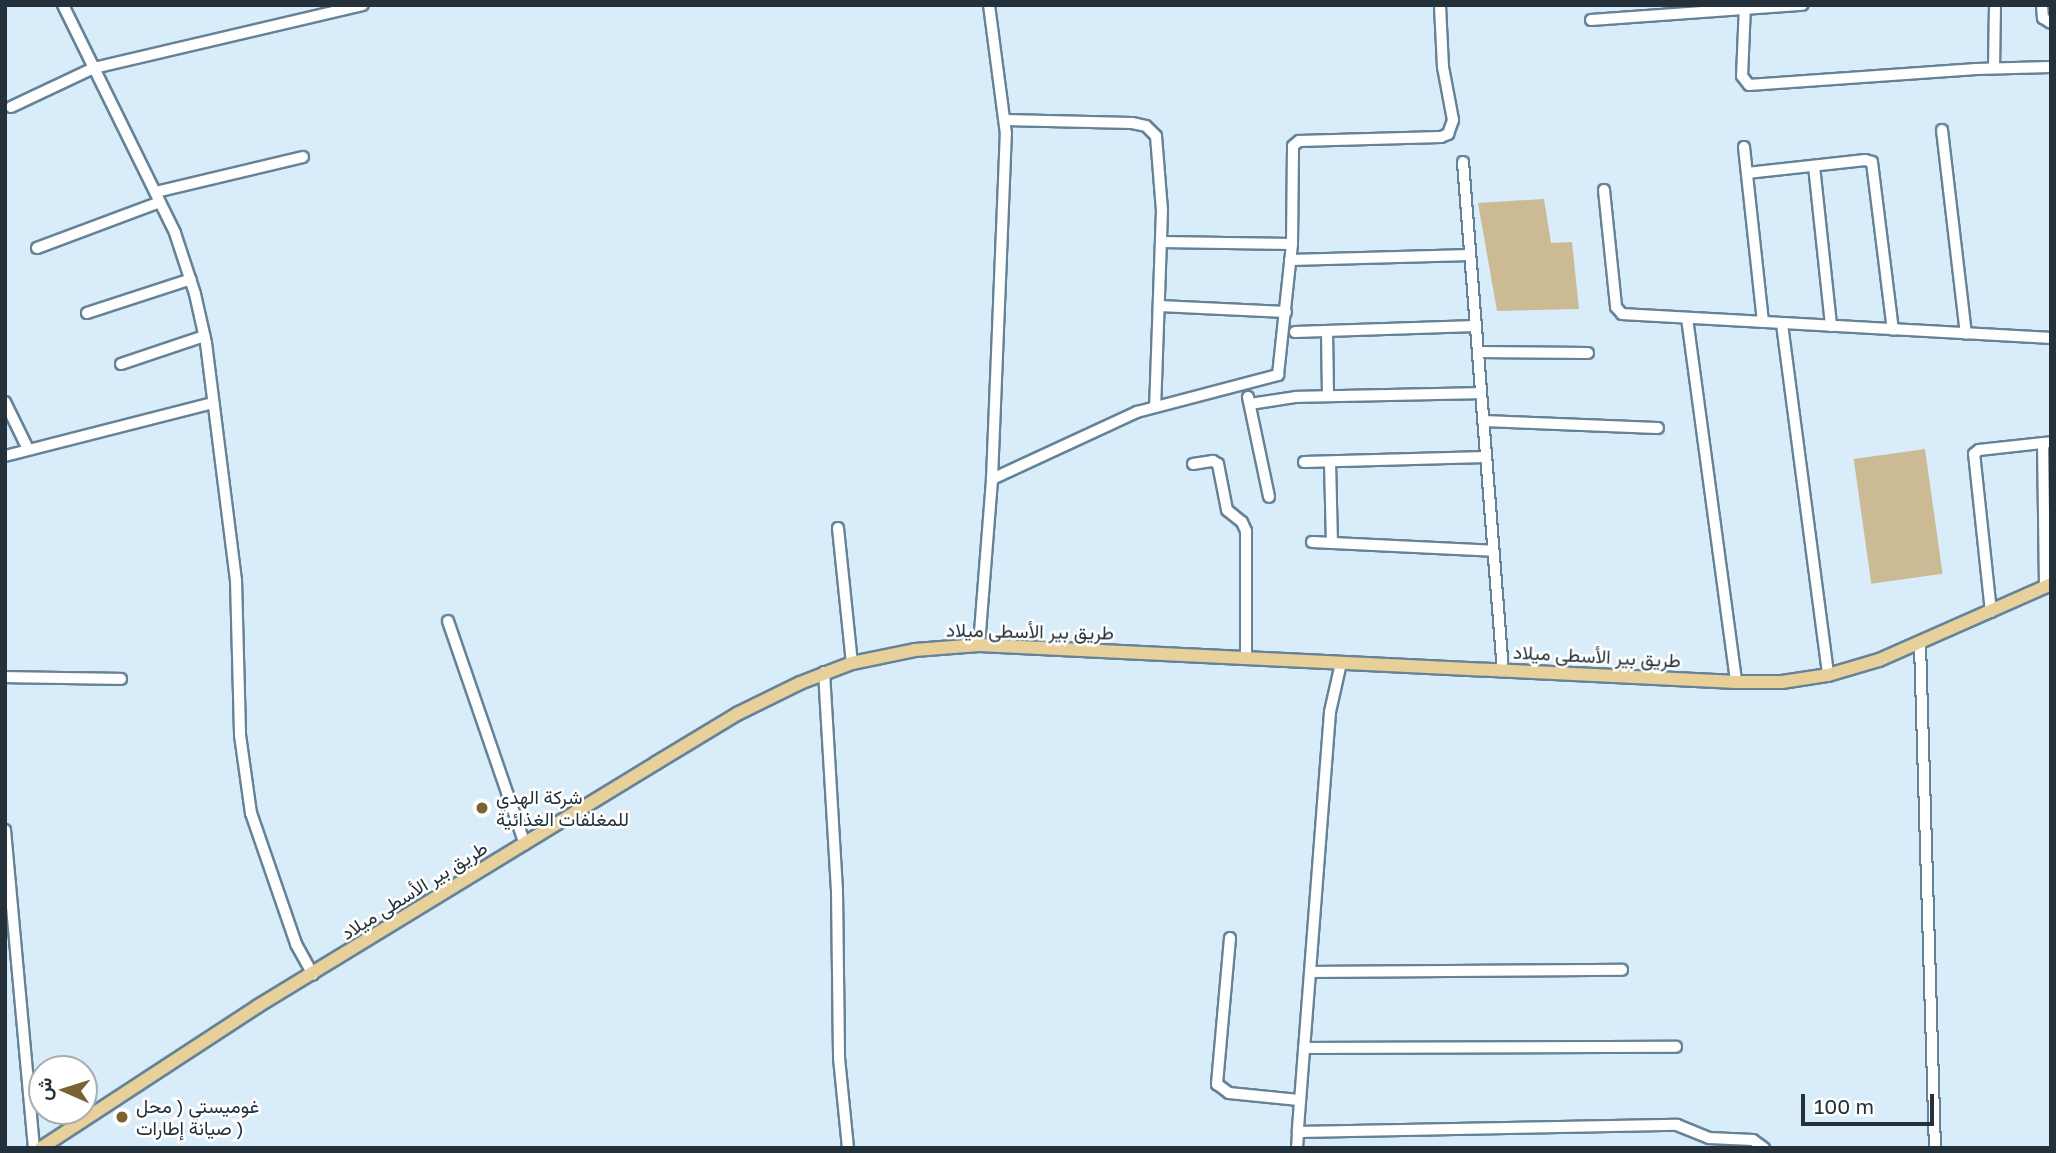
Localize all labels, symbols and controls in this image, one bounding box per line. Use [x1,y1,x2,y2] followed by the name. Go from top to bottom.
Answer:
[946,618,1114,644] street label: طريق بير الأسطى ميلاد
[1513,640,1681,672] street label: طريق بير الأسطى ميلاد
[496,786,629,830] place label: شركة الهدي للمغلفات الغذائية
[474,800,490,816] marker: شركة الهدي للمغلفات الغذائية
[337,836,491,944] street label: طريق بير الأسطى ميلاد
[28,1055,98,1125] north arrow
[31,1077,56,1101] text: ش
[1804,1080,1937,1124] scale bar
[1814,1093,1874,1119] text: 100 m
[136,1095,259,1139] place label: غوميستي ( محل صيانة إطارات )
[114,1109,130,1125] marker: غوميستي ( محل صيانة إطارات )

